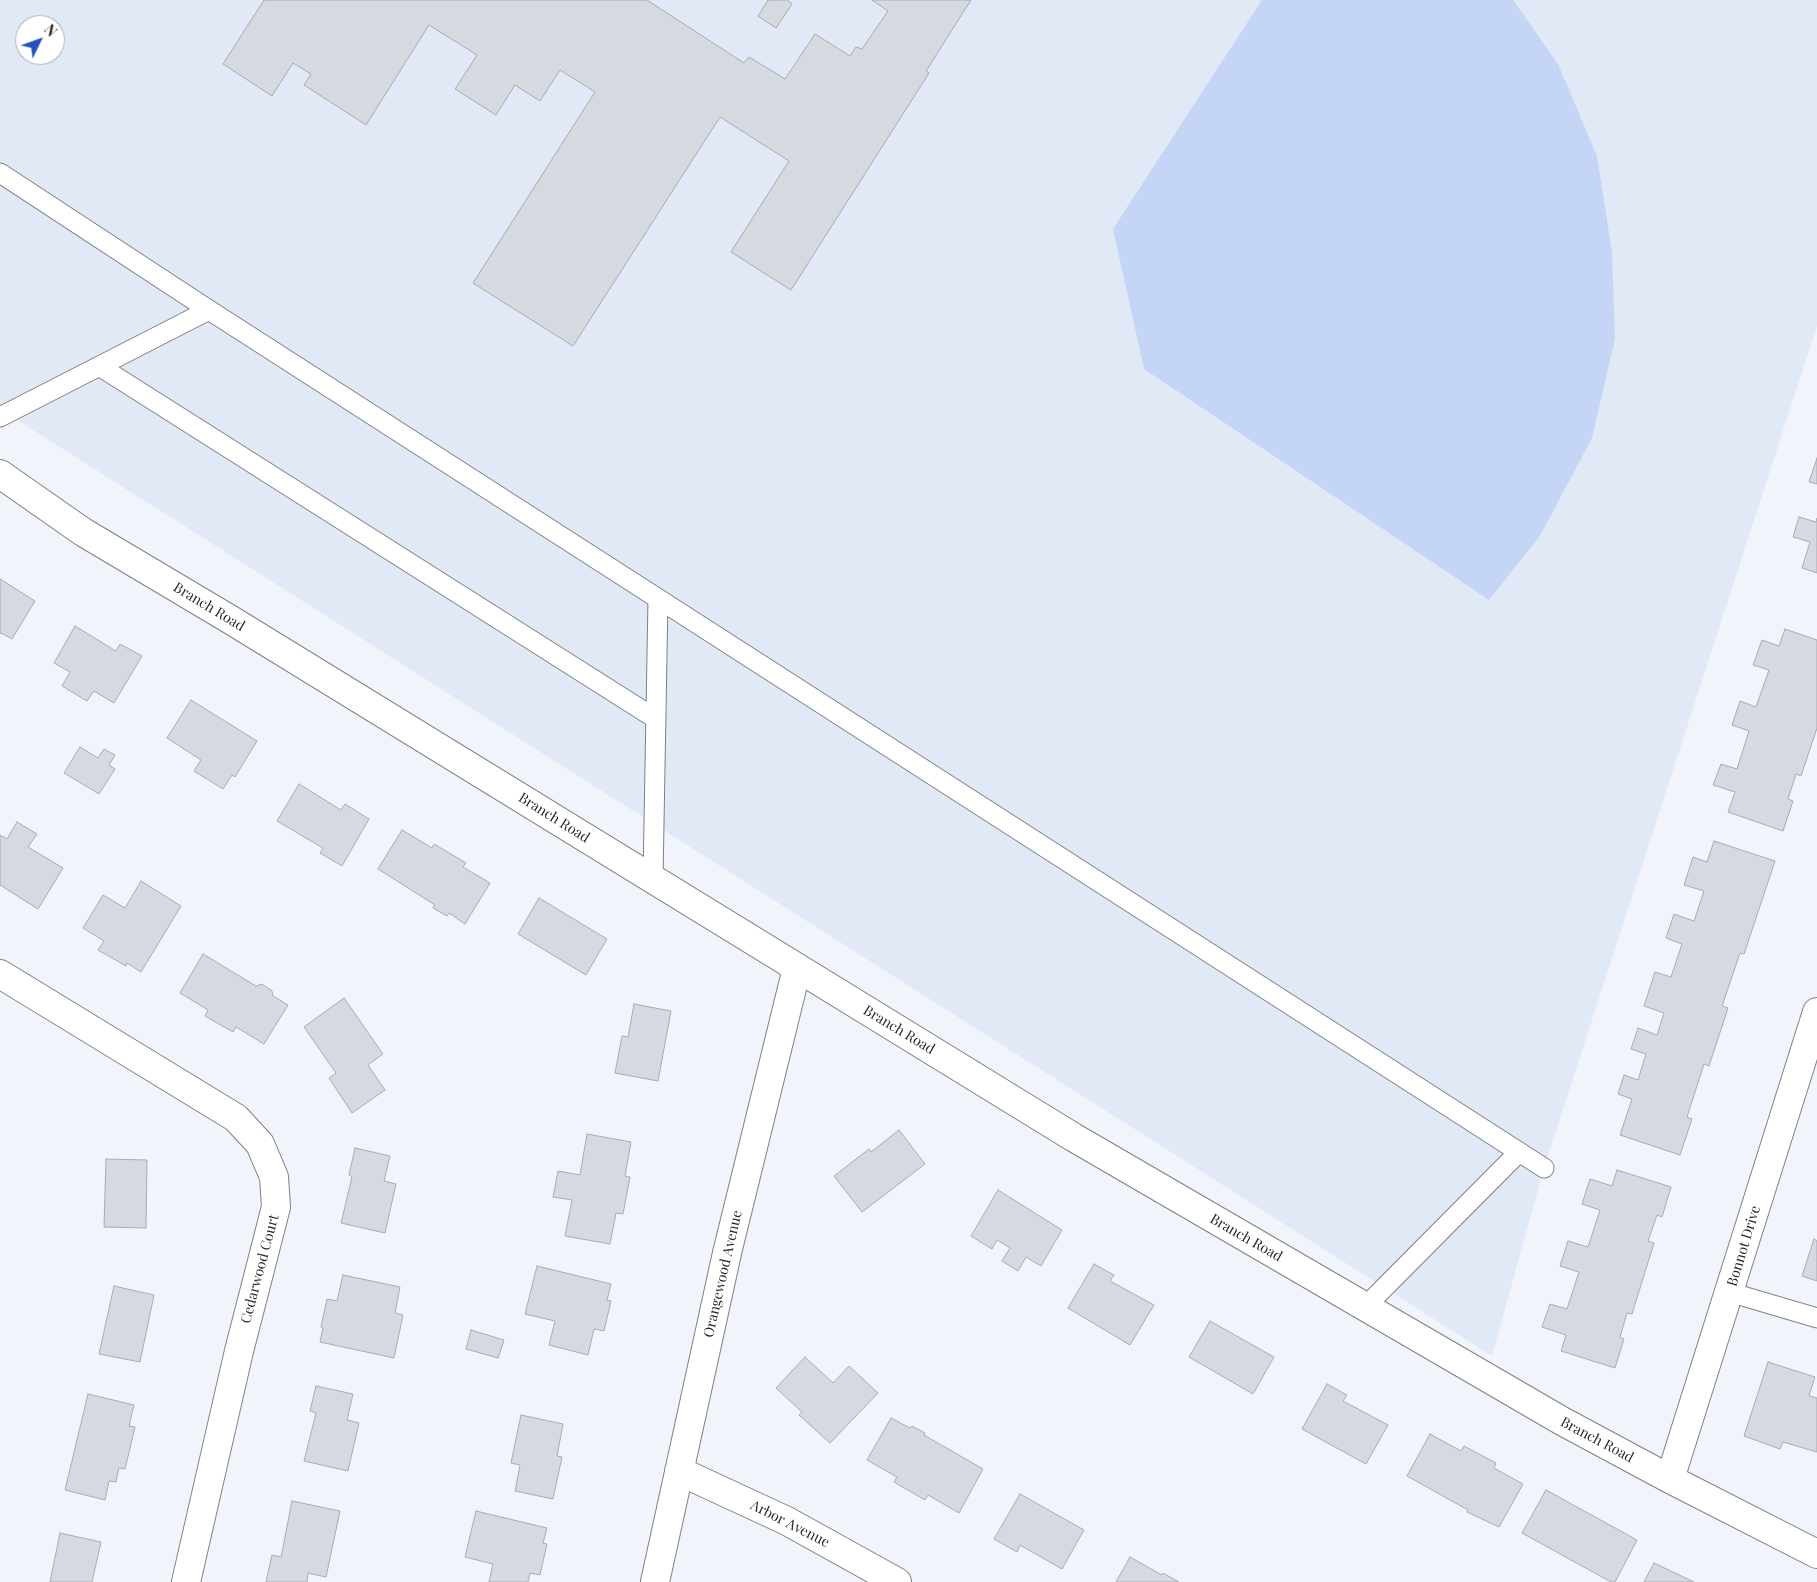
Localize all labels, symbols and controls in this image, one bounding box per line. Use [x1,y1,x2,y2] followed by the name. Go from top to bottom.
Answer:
[15,15,65,65] north arrow
[40,20,61,40] text: N
[170,579,248,635] street label: Branch Road
[515,790,593,846] street label: Branch Road
[860,1002,938,1058] street label: Branch Road
[1724,1204,1764,1288] street label: Bonnot Drive
[700,1209,746,1339] street label: Orangewood Avenue
[1207,1211,1285,1265] street label: Branch Road
[237,1213,283,1325] street label: Cedarwood Court
[1557,1414,1637,1466] street label: Branch Road
[748,1497,832,1551] street label: Arbor Avenue

